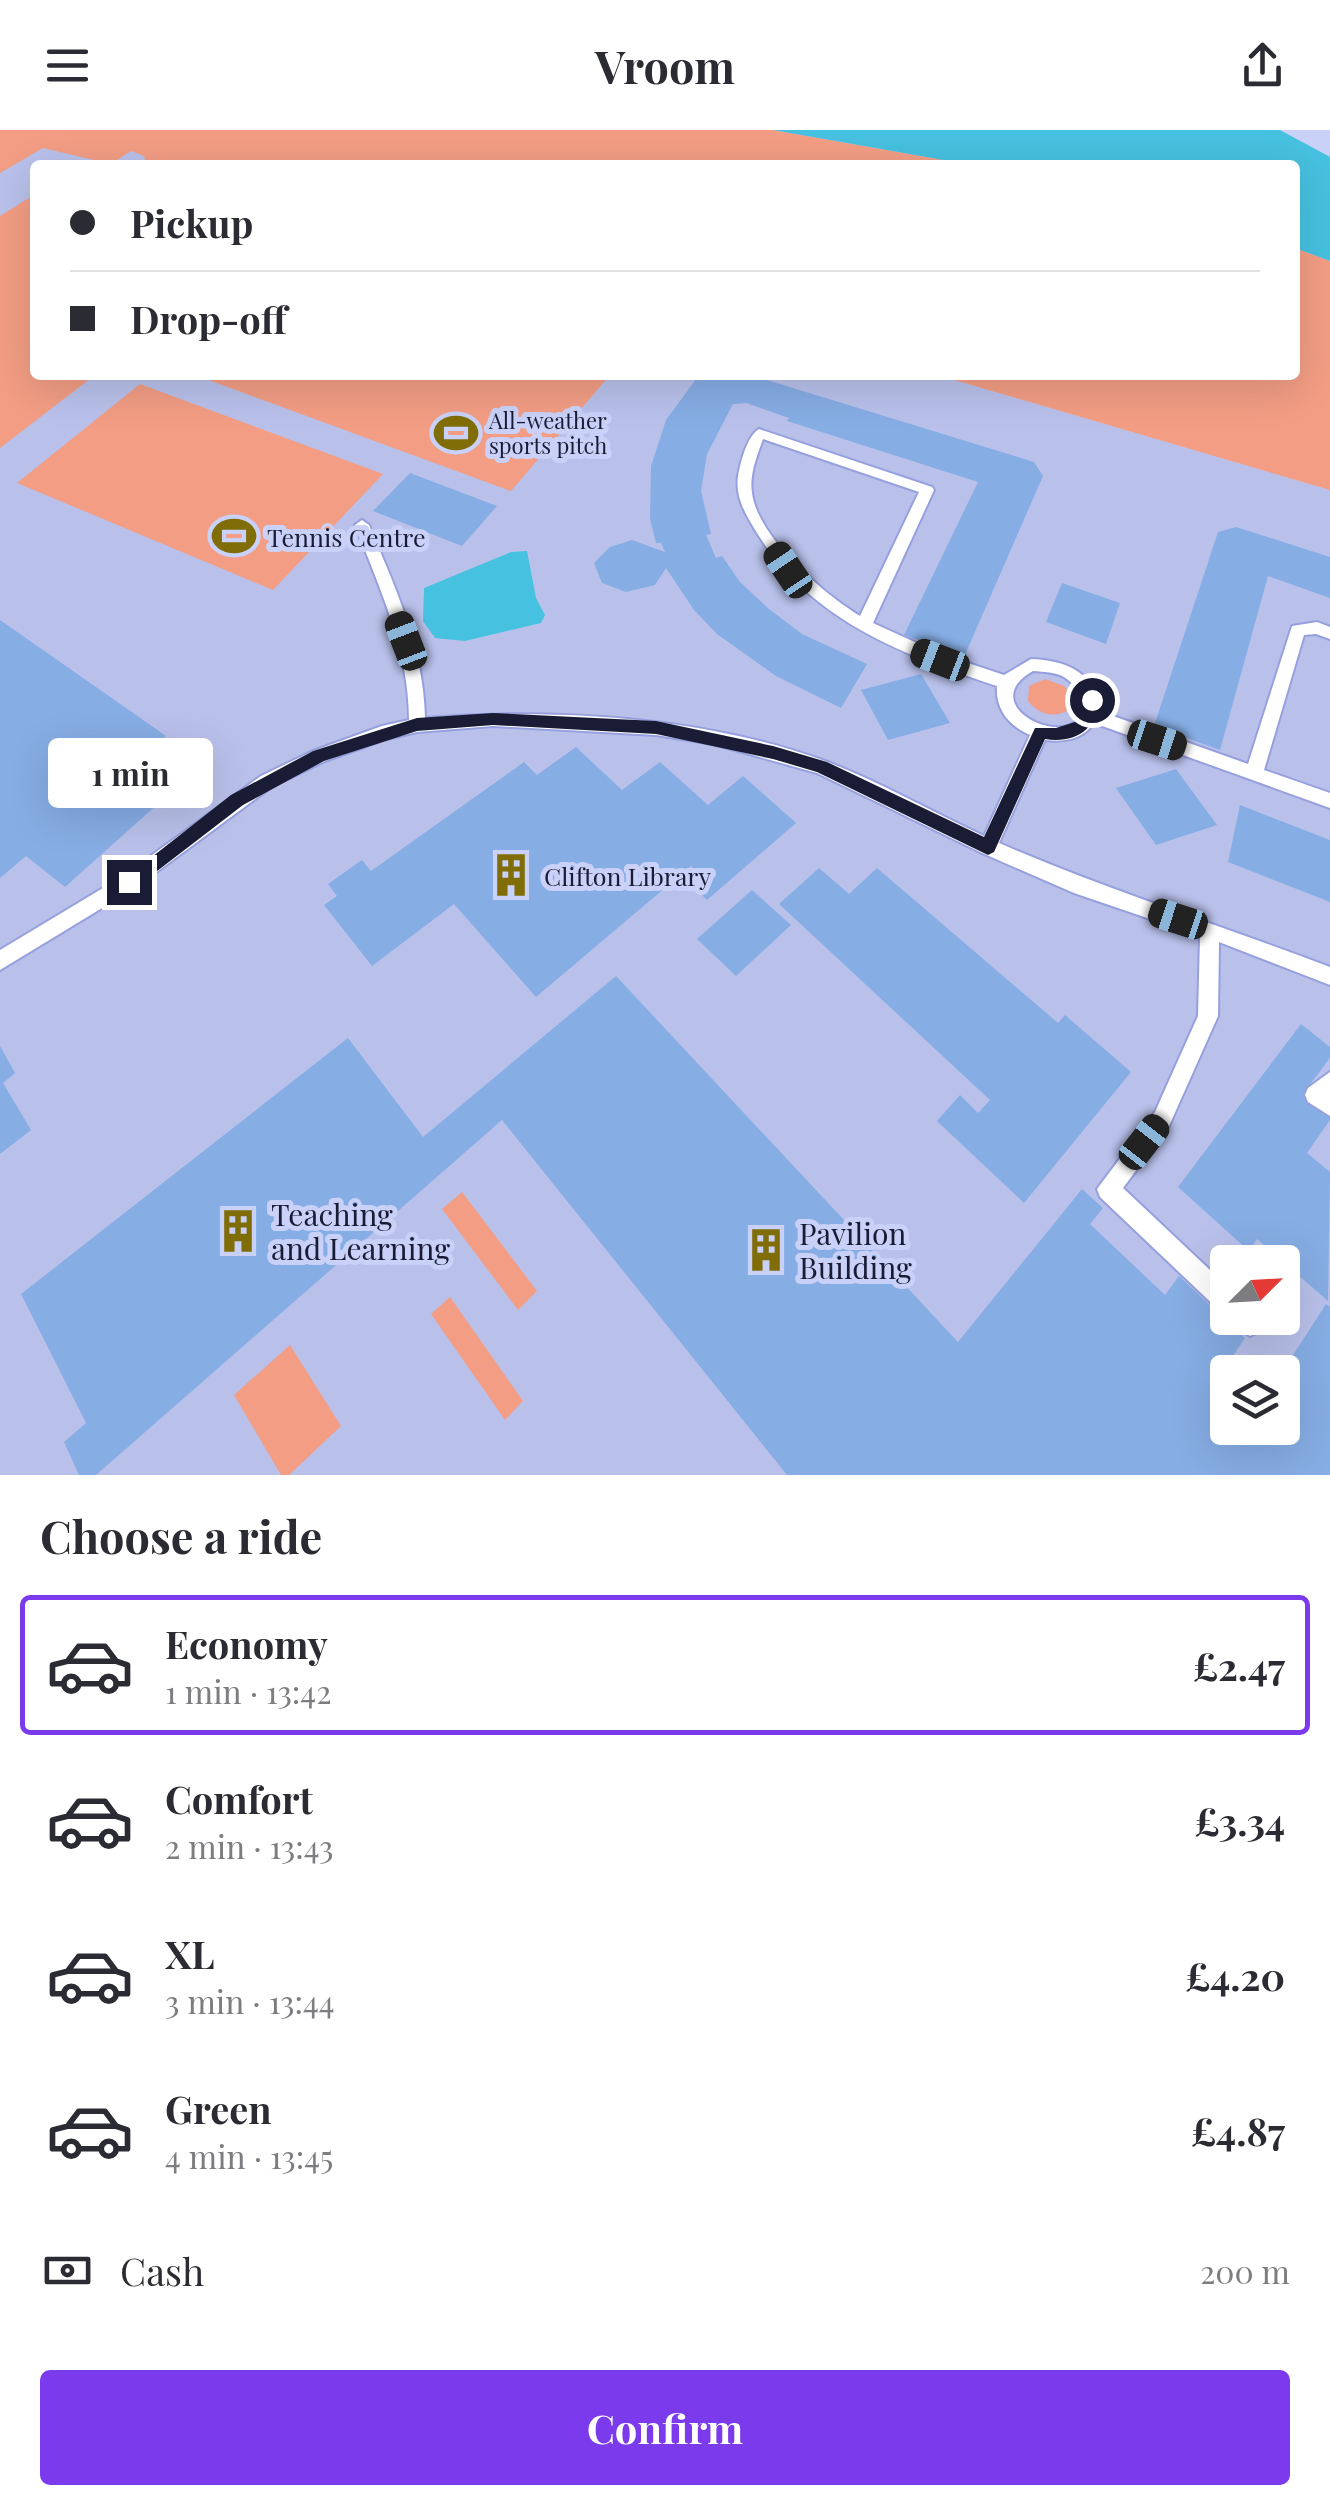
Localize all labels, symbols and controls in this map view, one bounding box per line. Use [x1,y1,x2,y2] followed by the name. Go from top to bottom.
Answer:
[595,35,735,95] text: Vroom
[40,38,95,93] icon: menu
[1235,38,1290,93] icon: share
[130,197,253,248] text: Pickup
[130,293,287,344] text: Drop-off
[488,405,607,460] place label: All-weather sports pitch
[432,409,480,457] sports icon: All-weather sports pitch
[210,512,258,560] sports icon: Tennis Centre
[267,520,426,553] place label: Tennis Centre
[759,537,817,603] car
[381,608,431,674] car
[907,635,973,685] car
[1070,678,1115,723] route start
[1124,716,1190,764] car
[46,737,212,807] callout: 1 min
[91,751,170,794] text: 1 min
[487,851,535,899] building icon: Clifton Library
[544,859,711,892] place label: Clifton Library
[107,860,152,905] route end
[1145,895,1211,943] car
[1114,1109,1174,1175] car
[271,1194,450,1268] place label: Teaching and Learning
[214,1207,262,1255] building icon: Teaching and Learning
[799,1213,912,1287] place label: Pavilion Building
[742,1226,790,1274] building icon: Pavilion Building
[1210,1245,1300,1335] north arrow
[1210,1245,1300,1445] map controls
[1210,1355,1300,1445] button: layers
[40,1505,322,1565] text: Choose a ride
[165,1618,328,1669] text: Economy
[45,1620,135,1710] icon: car
[1193,1640,1285,1691] text: £2.47
[165,1669,331,1712] text: 1 min · 13:42
[165,1773,313,1824] text: Comfort
[45,1775,135,1865] icon: car
[1194,1795,1285,1846] text: £3.34
[165,1824,333,1867] text: 2 min · 13:43
[165,1928,214,1979] text: XL
[45,1930,135,2020] icon: car
[1185,1950,1285,2001] text: £4.20
[165,1979,335,2022] text: 3 min · 13:44
[165,2083,272,2134] text: Green
[45,2085,135,2175] icon: car
[1191,2105,1285,2156] text: £4.87
[165,2134,333,2177] text: 4 min · 13:45
[40,2243,95,2298] icon: cash
[120,2245,204,2296] text: Cash
[1200,2249,1290,2292] text: 200 m
[40,2370,1290,2485] button: Confirm

